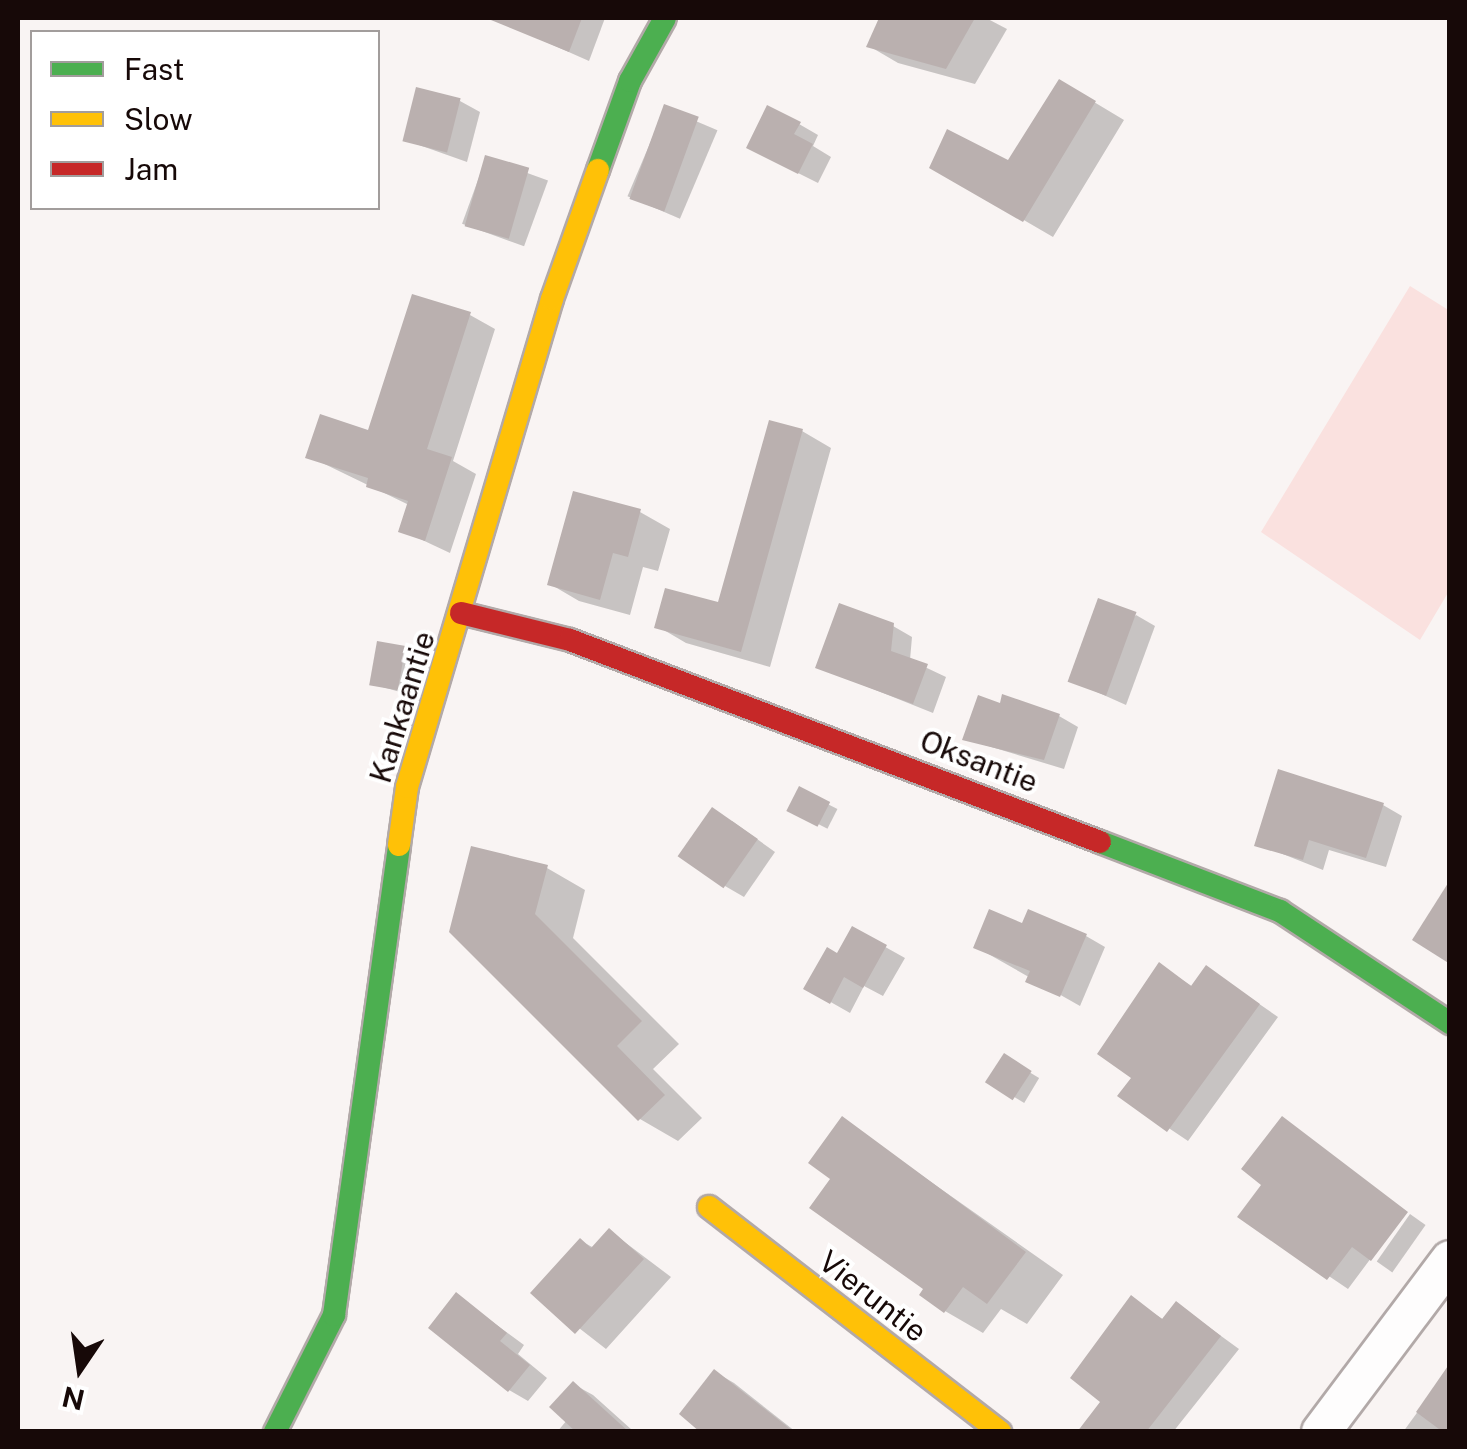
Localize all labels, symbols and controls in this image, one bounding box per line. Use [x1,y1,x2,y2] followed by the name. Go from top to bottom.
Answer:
[30,30,380,210] legend
[124,51,184,87] text: Fast
[124,101,193,137] text: Slow
[124,151,178,187] text: Jam
[362,627,442,787] street label: Kankaantie
[915,722,1043,800] street label: Oksantie
[812,1243,934,1349] street label: Vieruntie
[30,1319,130,1419] north arrow
[59,1380,88,1417] text: N

